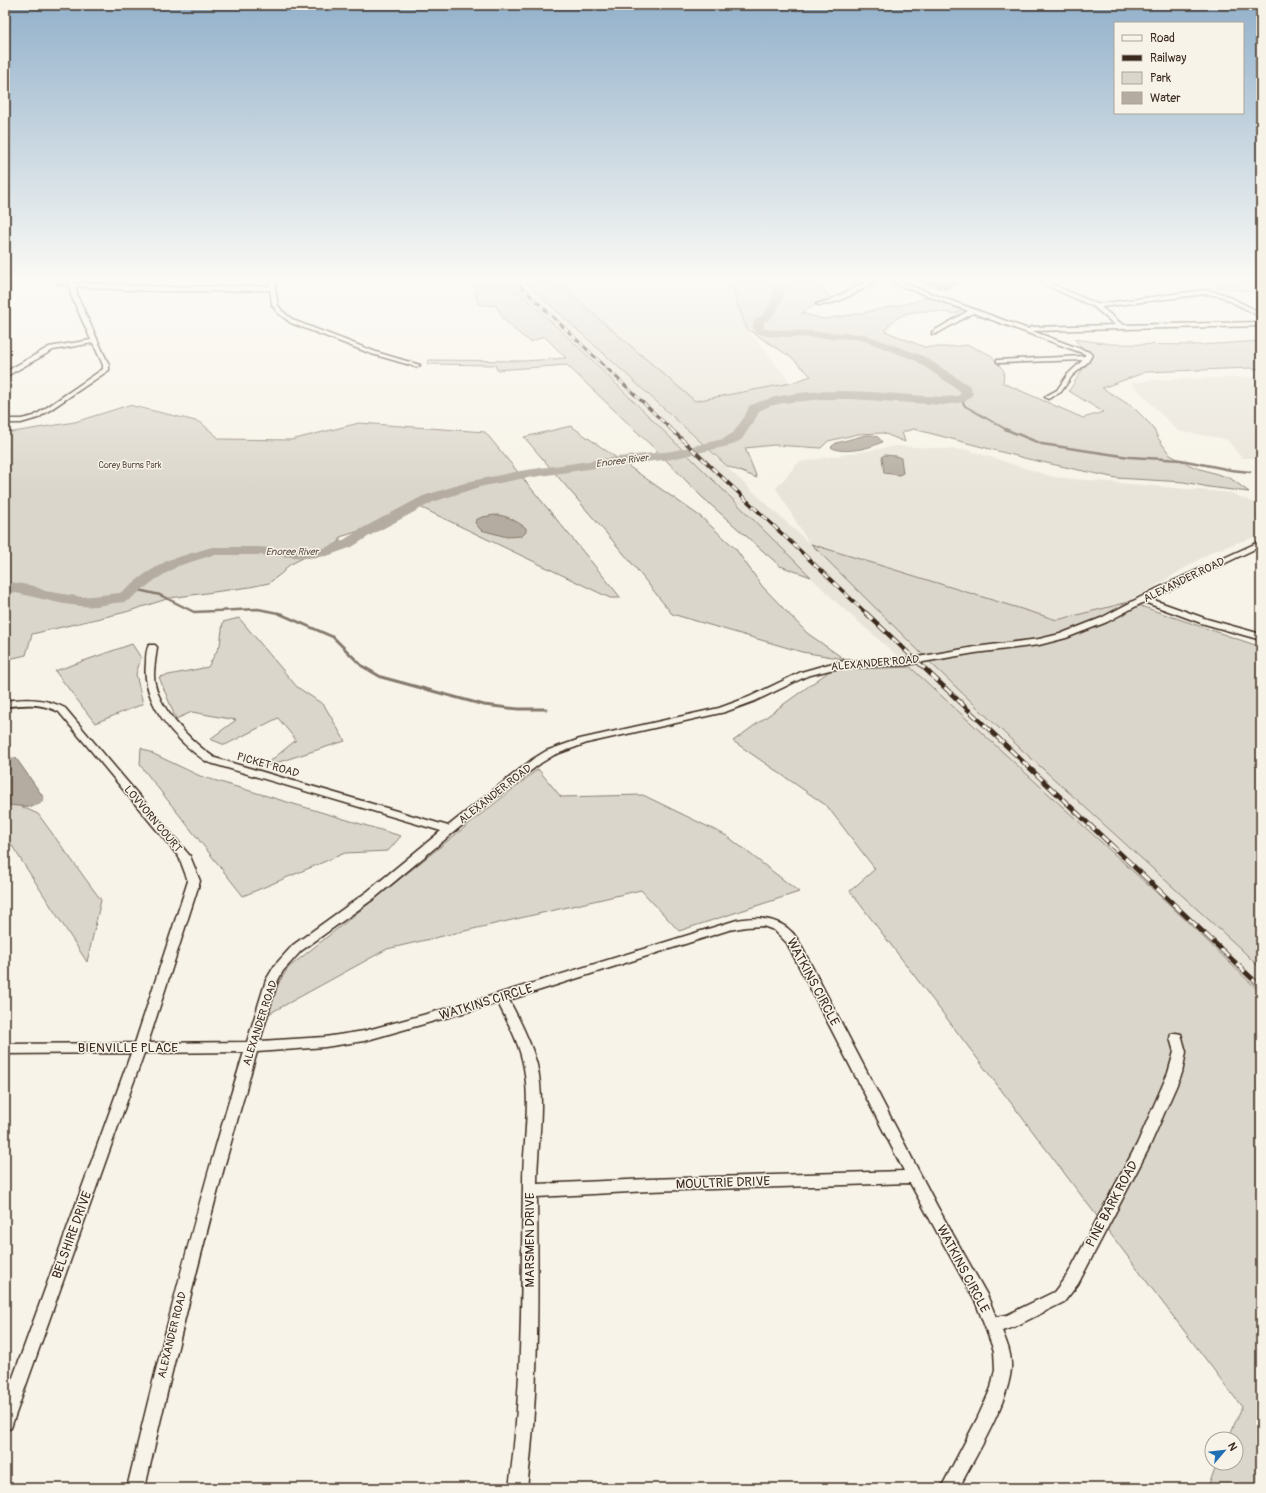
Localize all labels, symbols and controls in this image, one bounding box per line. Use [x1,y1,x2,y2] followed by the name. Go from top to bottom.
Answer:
[1114,22,1244,114] legend
[1150,31,1175,46] text: Road
[1150,51,1186,66] text: Railway
[1150,71,1171,86] text: Park
[1150,91,1181,106] text: Water
[595,452,650,470] water label: Enoree River
[98,460,162,471] park label: Corey Burns Park
[266,546,320,558] water label: Enoree River
[1141,555,1227,605] street label: ALEXANDER ROAD
[830,653,920,673] street label: ALEXANDER ROAD
[235,750,301,780] street label: PICKET ROAD
[456,762,534,826] street label: ALEXANDER ROAD
[121,783,185,855] street label: LOVVORN COURT
[783,935,843,1029] street label: WATKINS CIRCLE
[240,979,280,1067] street label: ALEXANDER ROAD
[437,980,535,1024] street label: WATKINS CIRCLE
[78,1040,178,1056] street label: BIENVILLE PLACE
[1083,1158,1141,1250] street label: PINE BARK ROAD
[676,1173,771,1193] street label: MOULTRIE DRIVE
[49,1189,95,1281] street label: BELSHIRE DRIVE
[522,1192,538,1287] street label: MARSMEN DRIVE
[933,1222,993,1316] street label: WATKINS CIRCLE
[155,1290,189,1380] street label: ALEXANDER ROAD
[1204,1431,1244,1471] north arrow
[1225,1440,1240,1453] text: N

